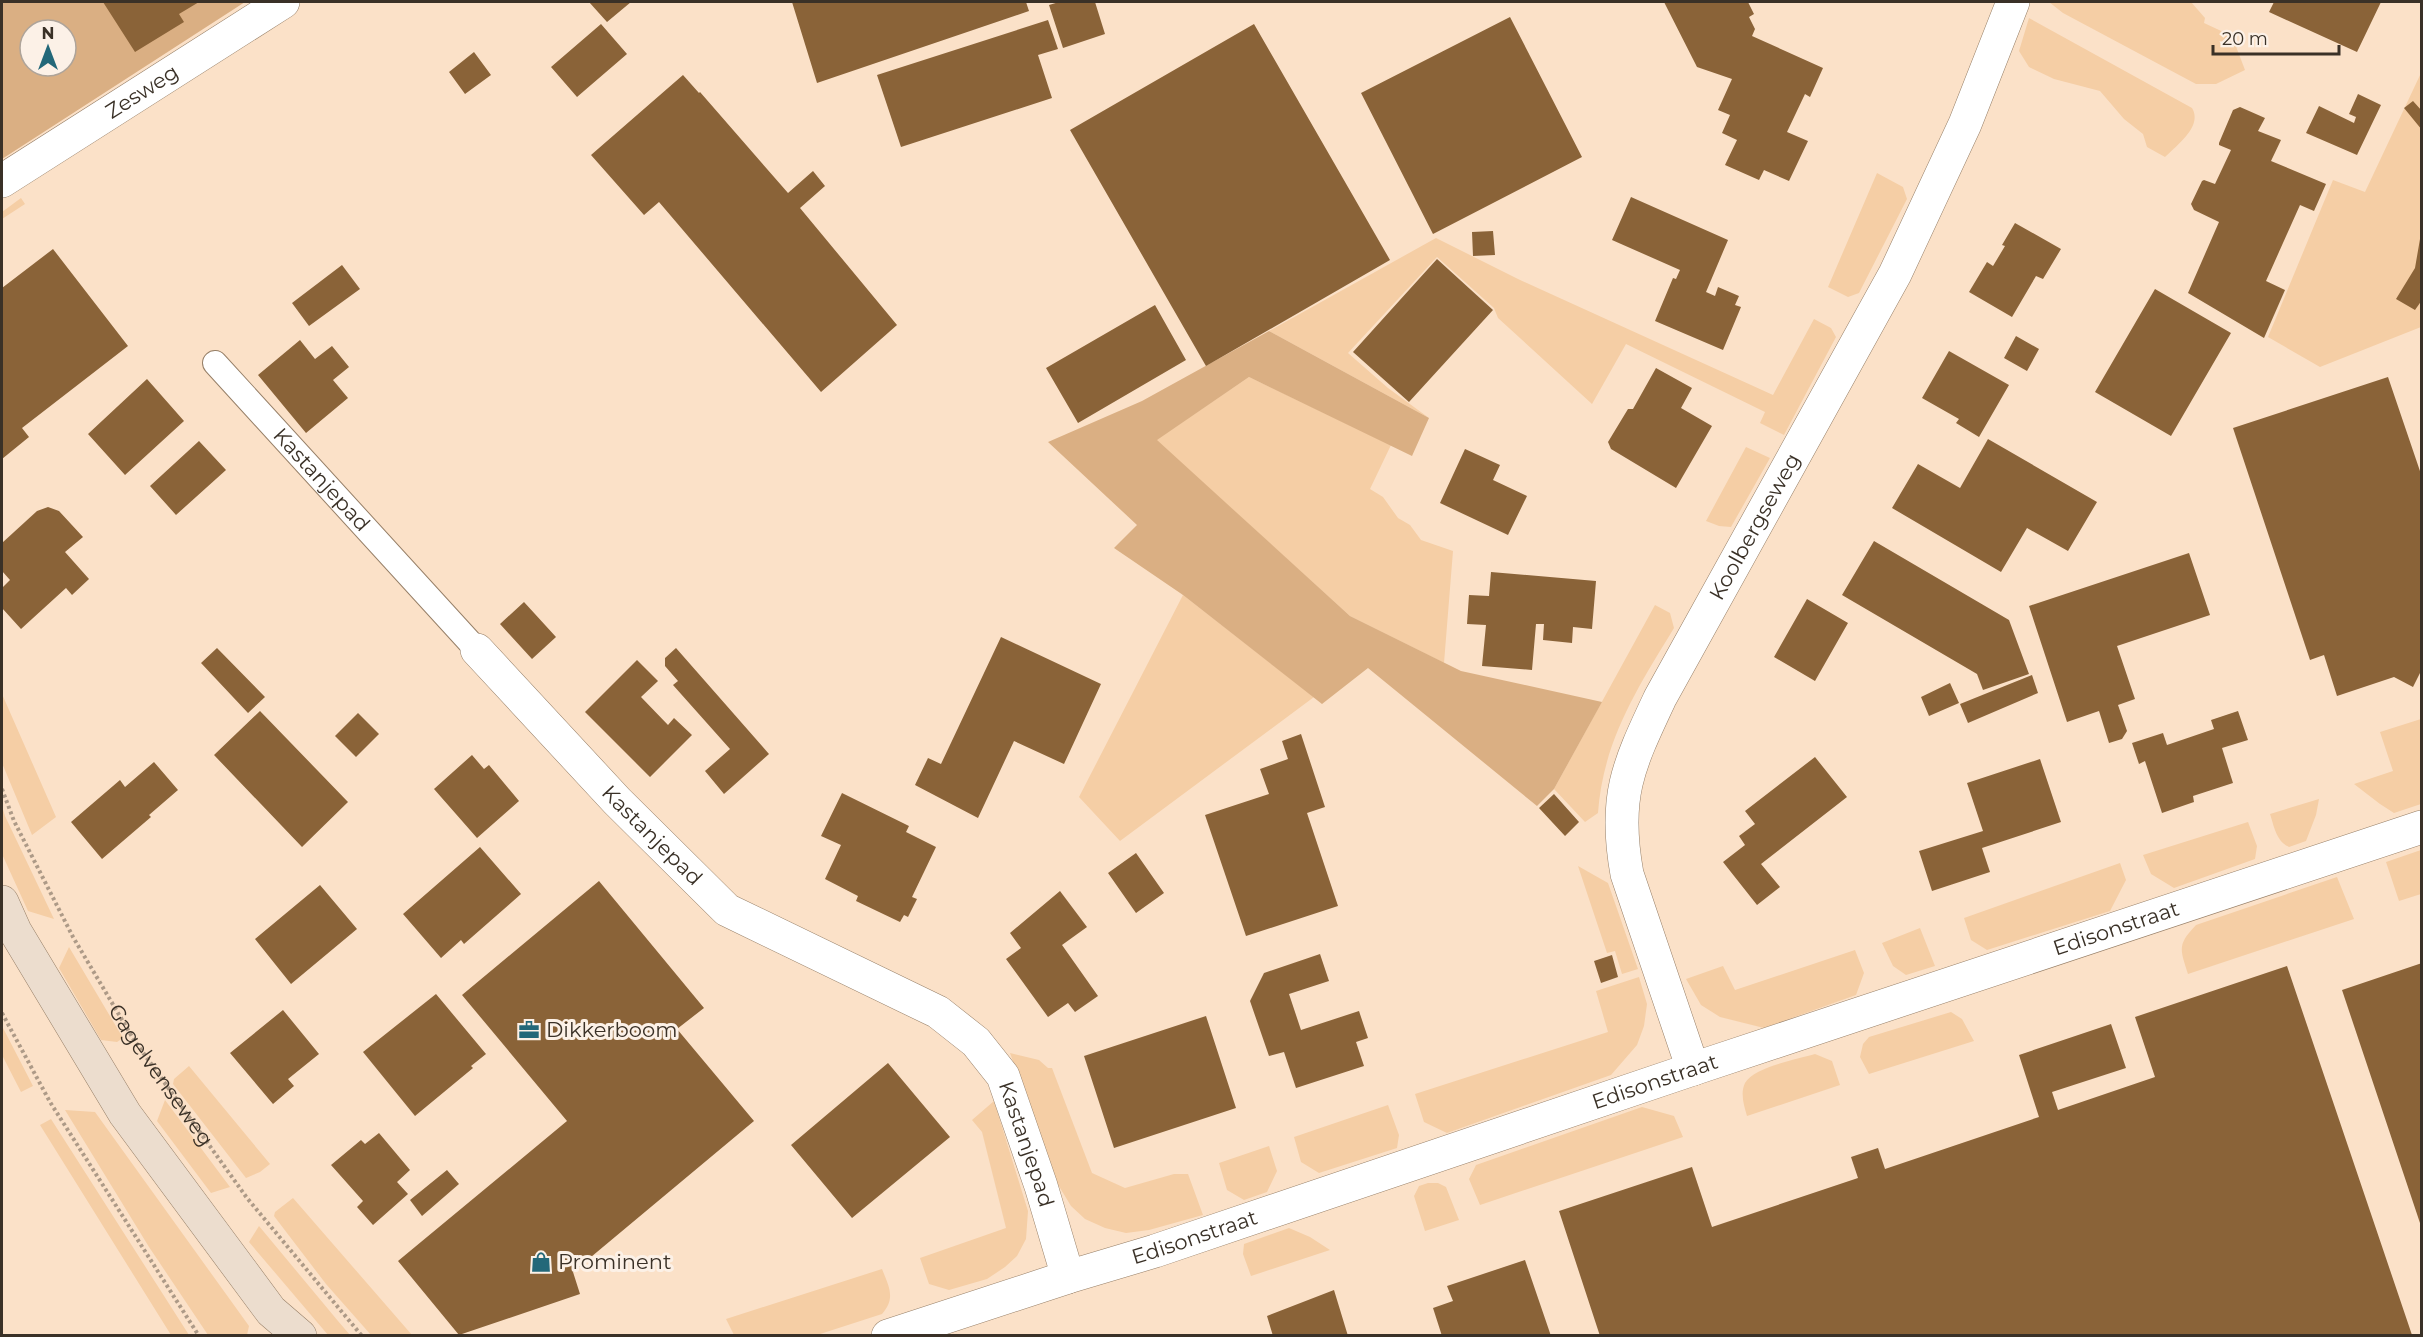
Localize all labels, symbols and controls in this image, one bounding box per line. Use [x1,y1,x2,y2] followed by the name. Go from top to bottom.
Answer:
[18,18,78,78] north arrow
[2213,18,2339,56] scale bar
[42,24,54,43] text: N
[2222,28,2268,50] text: 20 m
[101,59,183,124] street label: Zesweg
[268,422,375,536] street label: Kastanjepad
[1704,449,1805,604] street label: Koolbergseweg
[597,780,708,890] street label: Kastanjepad
[2050,896,2182,961] street label: Edisonstraat
[103,999,219,1151] street label: Gagelvenseweg
[546,1017,677,1042] place label: Dikkerboom
[517,1018,541,1042] office icon: Dikkerboom
[1589,1049,1721,1114] street label: Edisonstraat
[994,1078,1060,1210] street label: Kastanjepad
[1129,1204,1261,1269] street label: Edisonstraat
[558,1249,671,1274] place label: Prominent
[529,1250,553,1274] shop icon: Prominent

